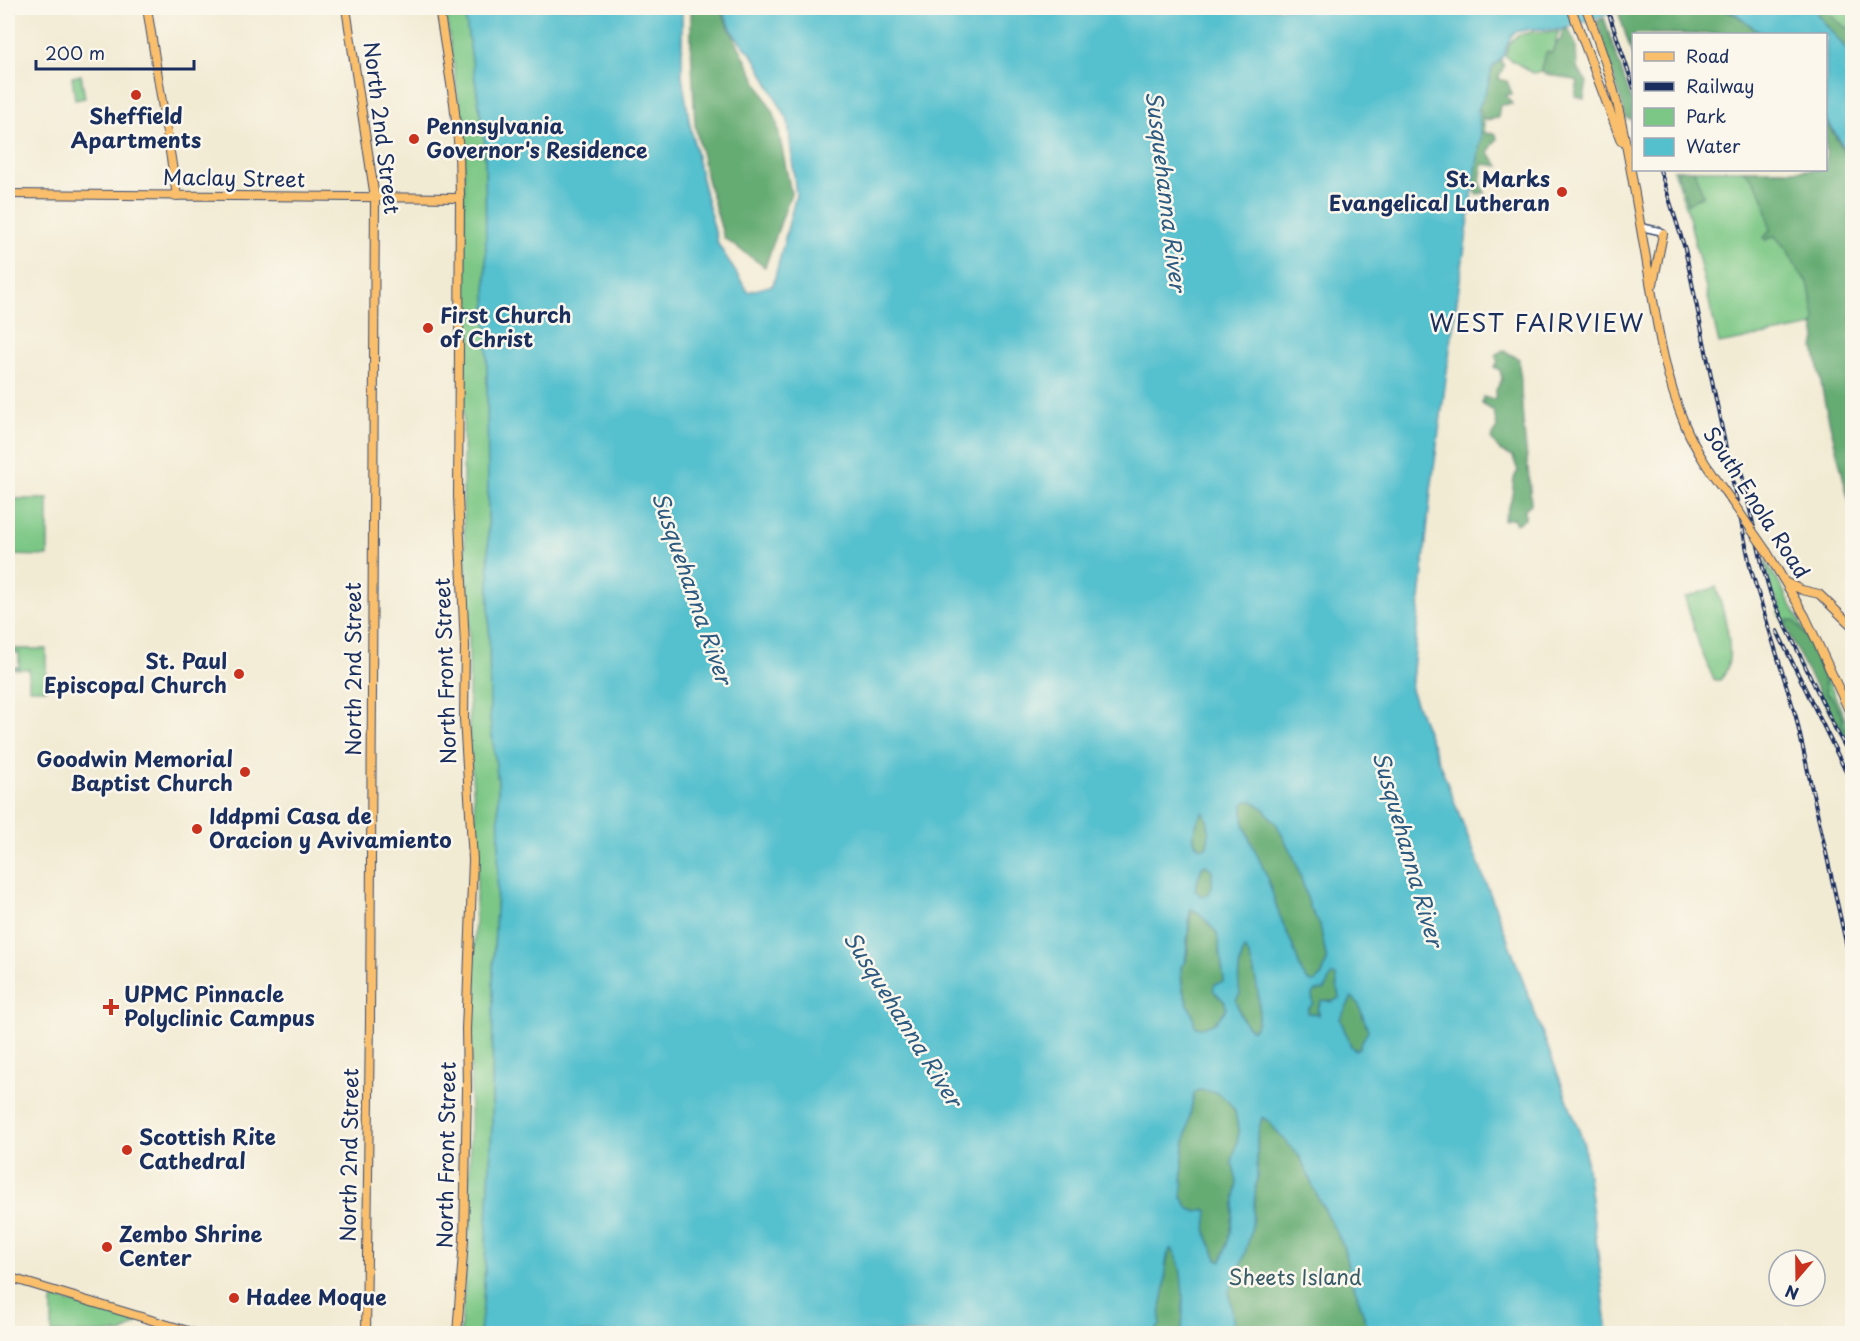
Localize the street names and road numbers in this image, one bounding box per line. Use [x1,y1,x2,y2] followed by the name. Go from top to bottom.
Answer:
[357,40,409,216] street label: North 2nd Street
[163,160,305,194] street label: Maclay Street
[1696,420,1819,584] street label: South Enola Road
[425,577,463,765] street label: North Front Street
[336,582,368,756] street label: North 2nd Street
[427,1061,463,1249] street label: North Front Street
[330,1068,366,1242] street label: North 2nd Street

